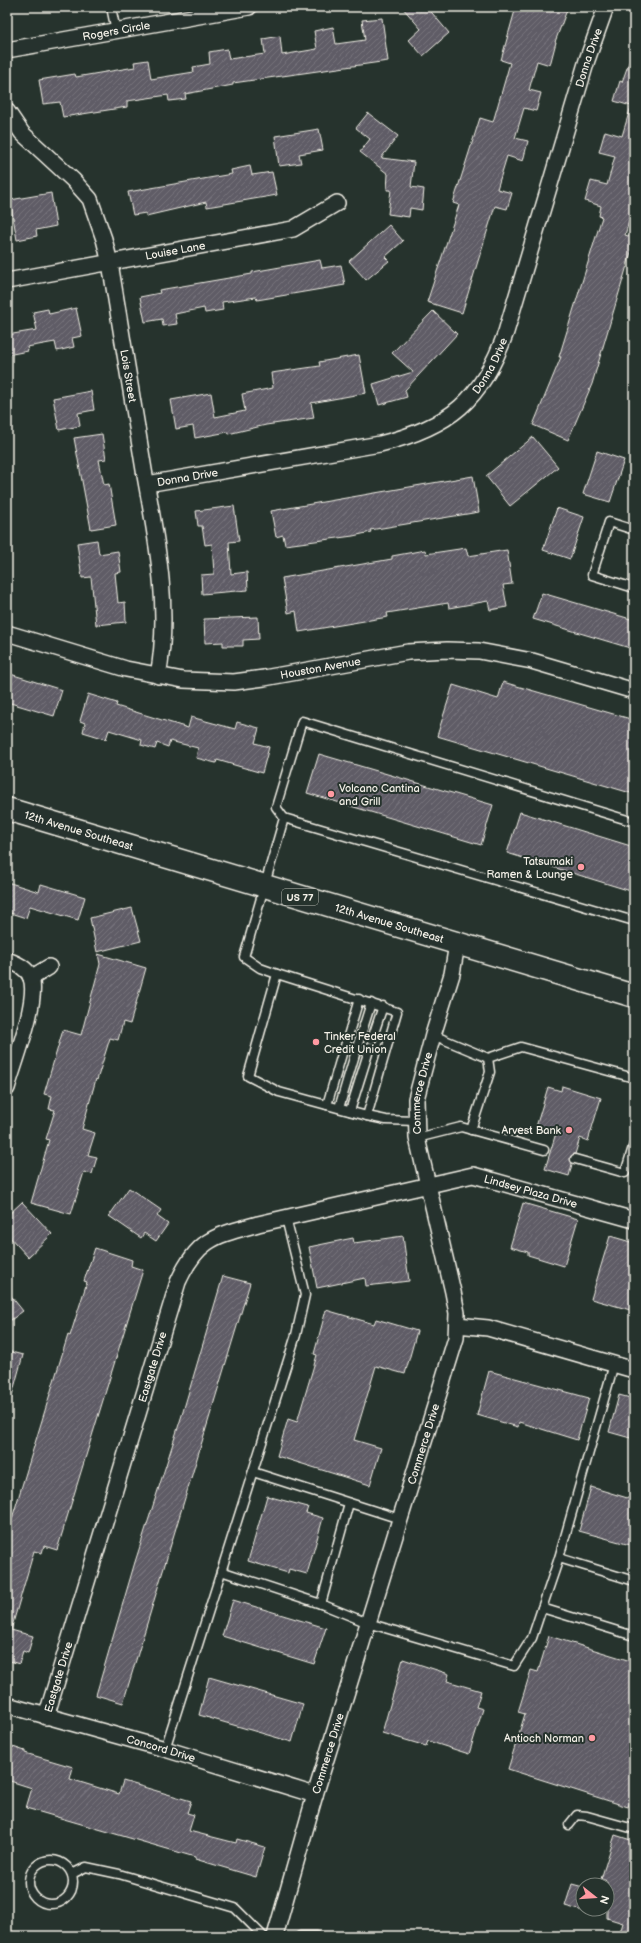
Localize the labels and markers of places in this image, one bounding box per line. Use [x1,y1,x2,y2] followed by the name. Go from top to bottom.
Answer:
[339,782,420,808] place label: Volcano Cantina and Grill
[326,789,336,799] marker: Volcano Cantina and Grill
[487,855,573,881] place label: Tatsumaki Ramen & Lounge
[576,862,586,872] marker: Tatsumaki Ramen & Lounge
[324,1030,396,1056] place label: Tinker Federal Credit Union
[311,1037,321,1047] marker: Tinker Federal Credit Union
[501,1124,562,1137] place label: Arvest Bank
[564,1125,574,1135] marker: Arvest Bank
[504,1732,584,1745] place label: Antioch Norman
[587,1733,597,1743] marker: Antioch Norman

